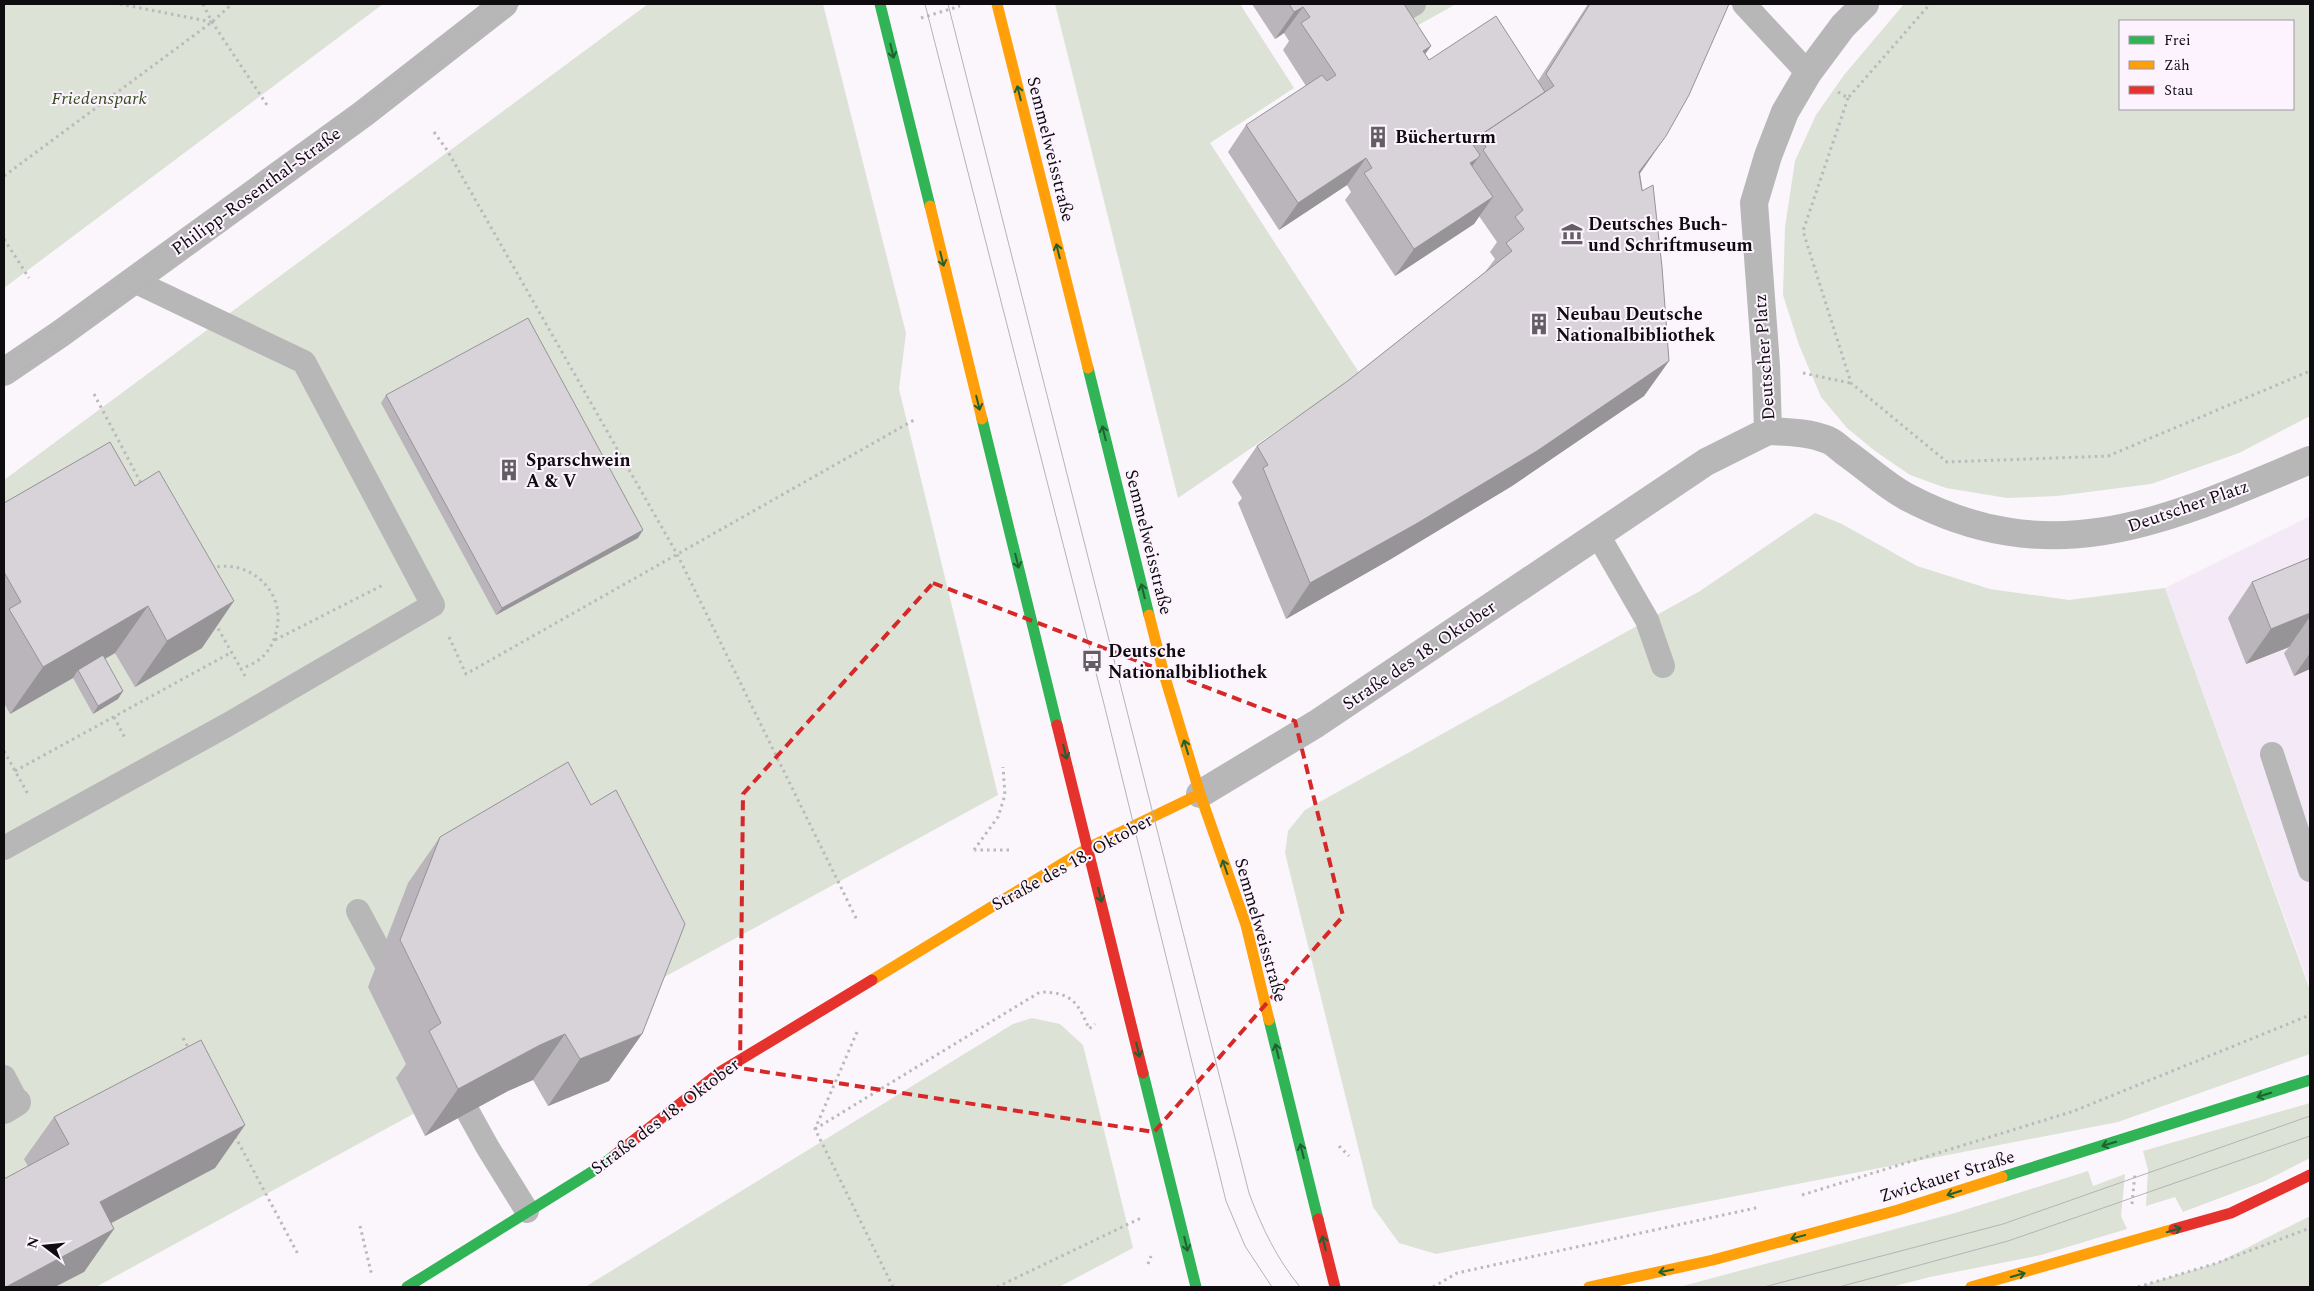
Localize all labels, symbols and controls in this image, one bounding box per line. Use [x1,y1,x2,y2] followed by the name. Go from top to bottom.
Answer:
[2119,20,2294,110] legend
[2164,29,2191,52] text: Frei
[888,43,897,59] one-way arrow
[2164,54,2190,77] text: Zäh
[1019,74,1082,225] street label: Semmelweisstraße
[2164,79,2193,102] text: Stau
[51,85,147,112] park label: Friedenspark
[1014,86,1023,102] one-way arrow
[166,121,347,262] street label: Philipp-Rosenthal-Straße
[1365,124,1391,150] building icon: Bücherturm
[1395,124,1496,151] place label: Bücherturm
[1588,211,1753,259] place label: Deutsches Buch- und Schriftmuseum
[1559,221,1585,247] museum icon: Deutsches Buch- und Schriftmuseum
[1053,243,1062,259] one-way arrow
[938,251,947,267] one-way arrow
[1747,293,1782,421] street label: Deutscher Platz
[1556,301,1716,349] place label: Neubau Deutsche Nationalbibliothek
[1526,311,1552,337] building icon: Neubau Deutsche Nationalbibliothek
[974,395,983,411] one-way arrow
[1099,425,1108,441] one-way arrow
[526,447,631,495] place label: Sparschwein A & V
[496,457,522,483] building icon: Sparschwein A & V
[1117,467,1180,618] street label: Semmelweisstraße
[2124,473,2253,540] street label: Deutscher Platz
[1013,552,1022,568] one-way arrow
[1138,583,1147,599] one-way arrow
[1337,594,1502,717] street label: Straße des 18. Oktober
[1108,638,1268,686] place label: Deutsche Nationalbibliothek
[1079,648,1105,674] bus stop icon: Deutsche Nationalbibliothek
[1181,740,1191,756] one-way arrow
[1061,743,1070,759] one-way arrow
[987,807,1158,918] street label: Straße des 18. Oktober
[1227,855,1294,1005] street label: Semmelweisstraße
[1220,859,1230,875] one-way arrow
[1096,887,1105,903] one-way arrow
[1134,1042,1143,1058] one-way arrow
[1272,1043,1281,1059] one-way arrow
[585,1051,746,1182] street label: Straße des 18. Oktober
[2256,1091,2272,1100] one-way arrow
[2101,1139,2117,1149] one-way arrow
[1297,1143,1306,1159] one-way arrow
[1876,1143,2018,1210] street label: Zwickauer Straße
[1946,1188,1962,1198] one-way arrow
[20,1221,70,1271] north arrow
[2166,1225,2182,1235] one-way arrow
[1790,1233,1806,1243] one-way arrow
[21,1234,45,1251] text: N
[1319,1235,1328,1251] one-way arrow
[1182,1236,1191,1252] one-way arrow
[1658,1267,1674,1276] one-way arrow
[2009,1269,2025,1279] one-way arrow

